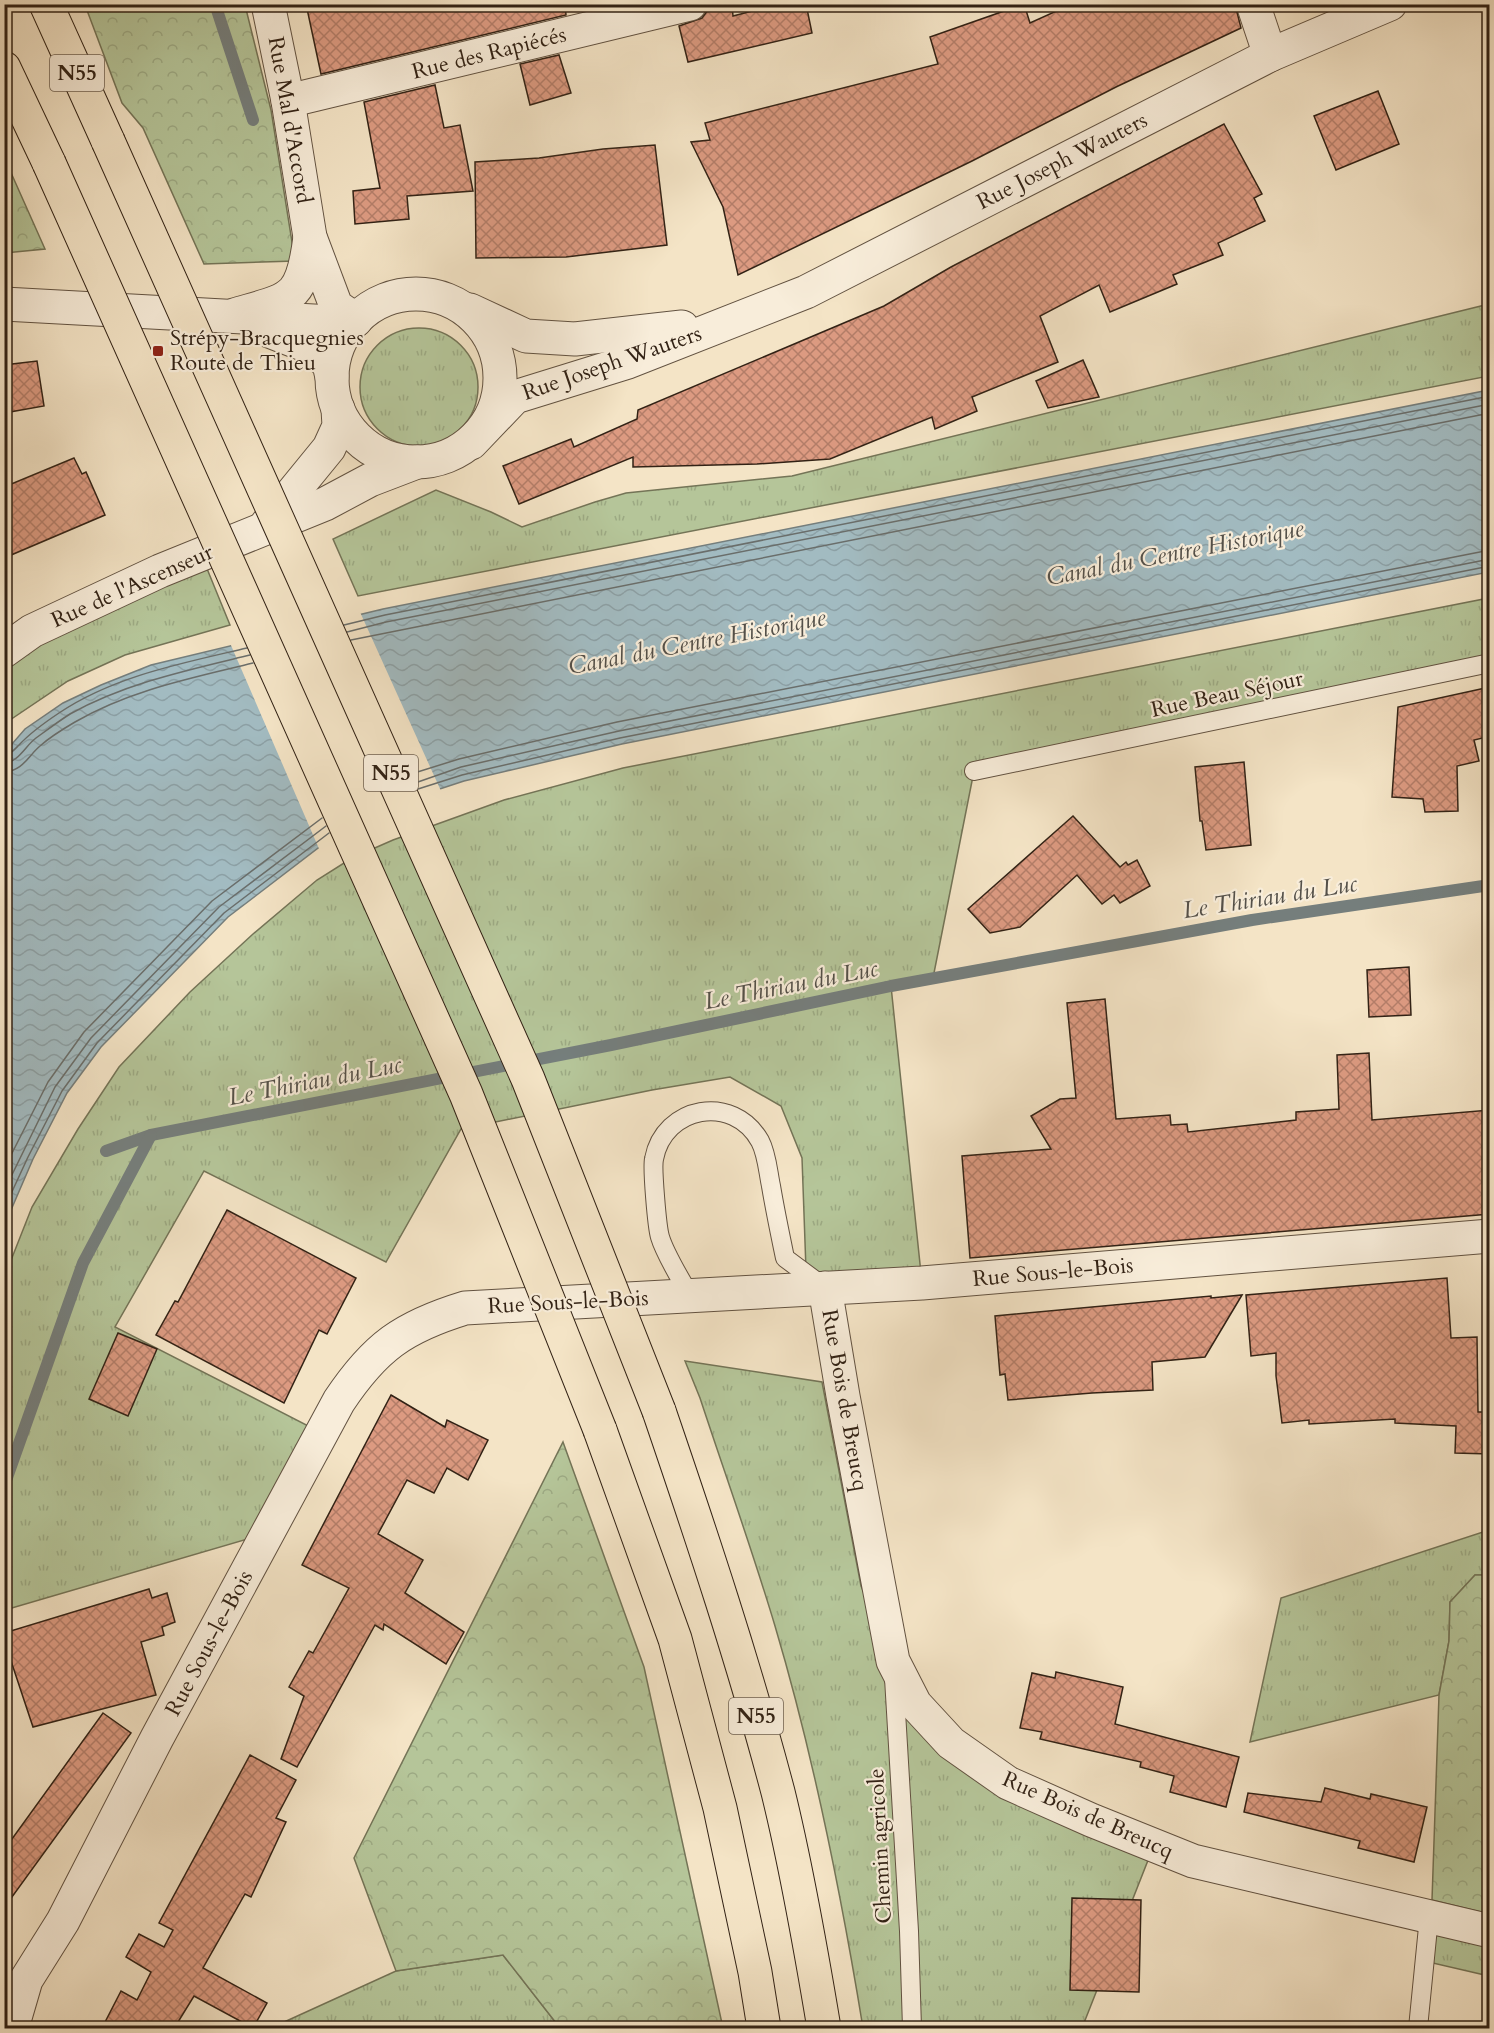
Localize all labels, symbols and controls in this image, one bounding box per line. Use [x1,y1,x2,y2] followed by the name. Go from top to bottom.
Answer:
[409,19,569,87] street label: Rue des Rapiécés
[261,34,319,206] street label: Rue Mal d'Accord
[50,55,104,91] road number: N55
[972,105,1152,217] street label: Rue Joseph Wauters
[518,318,706,408] street label: Rue Joseph Wauters
[170,323,364,378] place label: Strépy-Bracquegnies Route de Thieu
[151,344,165,358] marker: Strépy-Bracquegnies Route de Thieu
[1043,512,1307,594] water label: Canal du Centre Historique
[46,536,219,635] street label: Rue de l'Ascenseur
[565,601,829,683] water label: Canal du Centre Historique
[1148,663,1307,725] street label: Rue Beau Séjour
[364,755,418,791] road number: N55
[1181,867,1359,927] water label: Le Thiriau du Luc
[702,952,881,1018] water label: Le Thiriau du Luc
[226,1048,405,1114] water label: Le Thiriau du Luc
[971,1250,1135,1294] street label: Rue Sous-le-Bois
[487,1283,649,1321] street label: Rue Sous-le-Bois
[814,1307,876,1493] street label: Rue Bois de Breucq
[158,1565,260,1721] street label: Rue Sous-le-Bois
[729,1698,783,1734] road number: N55
[998,1764,1178,1866] street label: Rue Bois de Breucq
[861,1767,899,1925] street label: Chemin agricole

